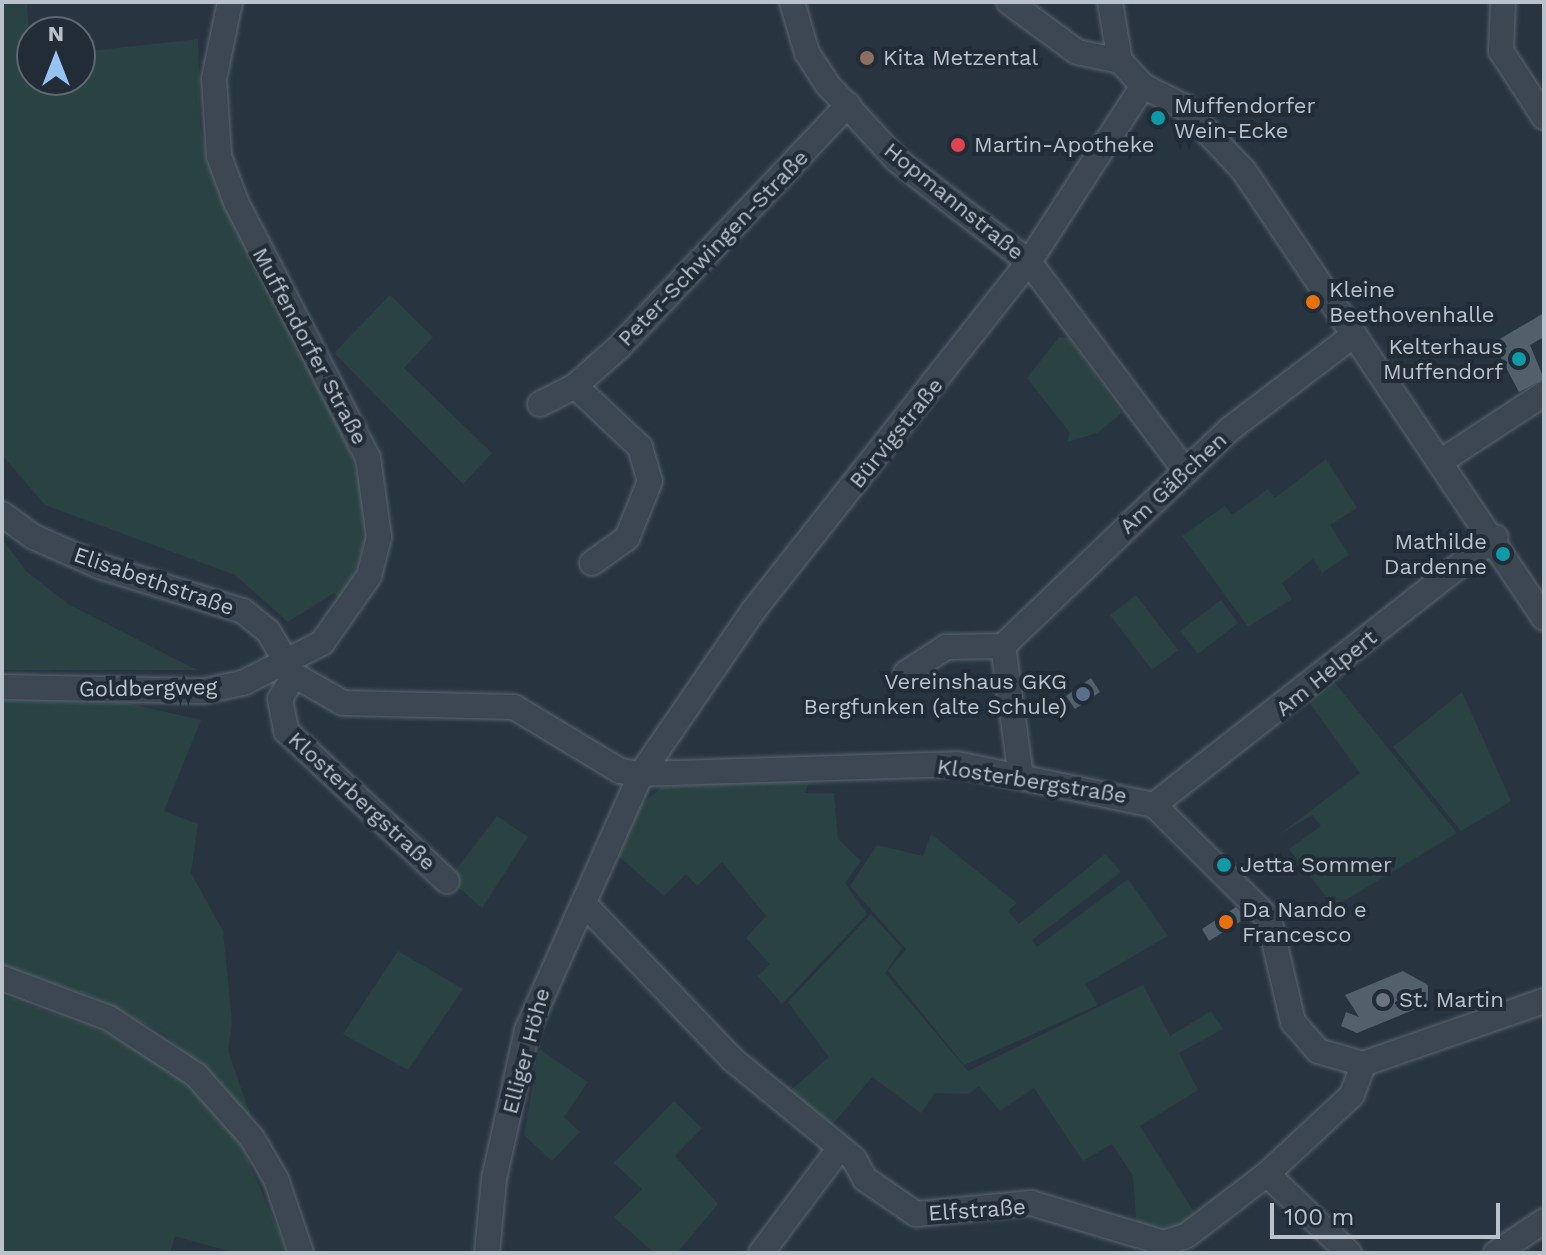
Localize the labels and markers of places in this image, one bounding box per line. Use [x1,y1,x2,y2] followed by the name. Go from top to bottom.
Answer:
[883,45,1039,71] place label: Kita Metzental
[858,49,876,67] marker: Kita Metzental
[1174,92,1315,144] place label: Muffendorfer Wein-Ecke
[1149,109,1167,127] marker: Muffendorfer Wein-Ecke
[974,132,1154,158] place label: Martin-Apotheke
[949,136,967,154] marker: Martin-Apotheke
[1329,276,1494,328] place label: Kleine Beethovenhalle
[1304,293,1322,311] marker: Kleine Beethovenhalle
[1383,333,1503,384] place label: Kelterhaus Muffendorf
[1510,350,1528,368] marker: Kelterhaus Muffendorf
[1384,528,1487,580] place label: Mathilde Dardenne
[1494,545,1512,563] marker: Mathilde Dardenne
[803,668,1067,720] place label: Vereinshaus GKG Bergfunken (alte Schule)
[1074,685,1092,703] marker: Vereinshaus GKG Bergfunken (alte Schule)
[1240,852,1393,878] place label: Jetta Sommer
[1215,856,1233,874] marker: Jetta Sommer
[1242,896,1367,948] place label: Da Nando e Francesco
[1217,913,1235,931] marker: Da Nando e Francesco
[1399,987,1504,1013] place label: St. Martin
[1374,991,1392,1009] marker: St. Martin

